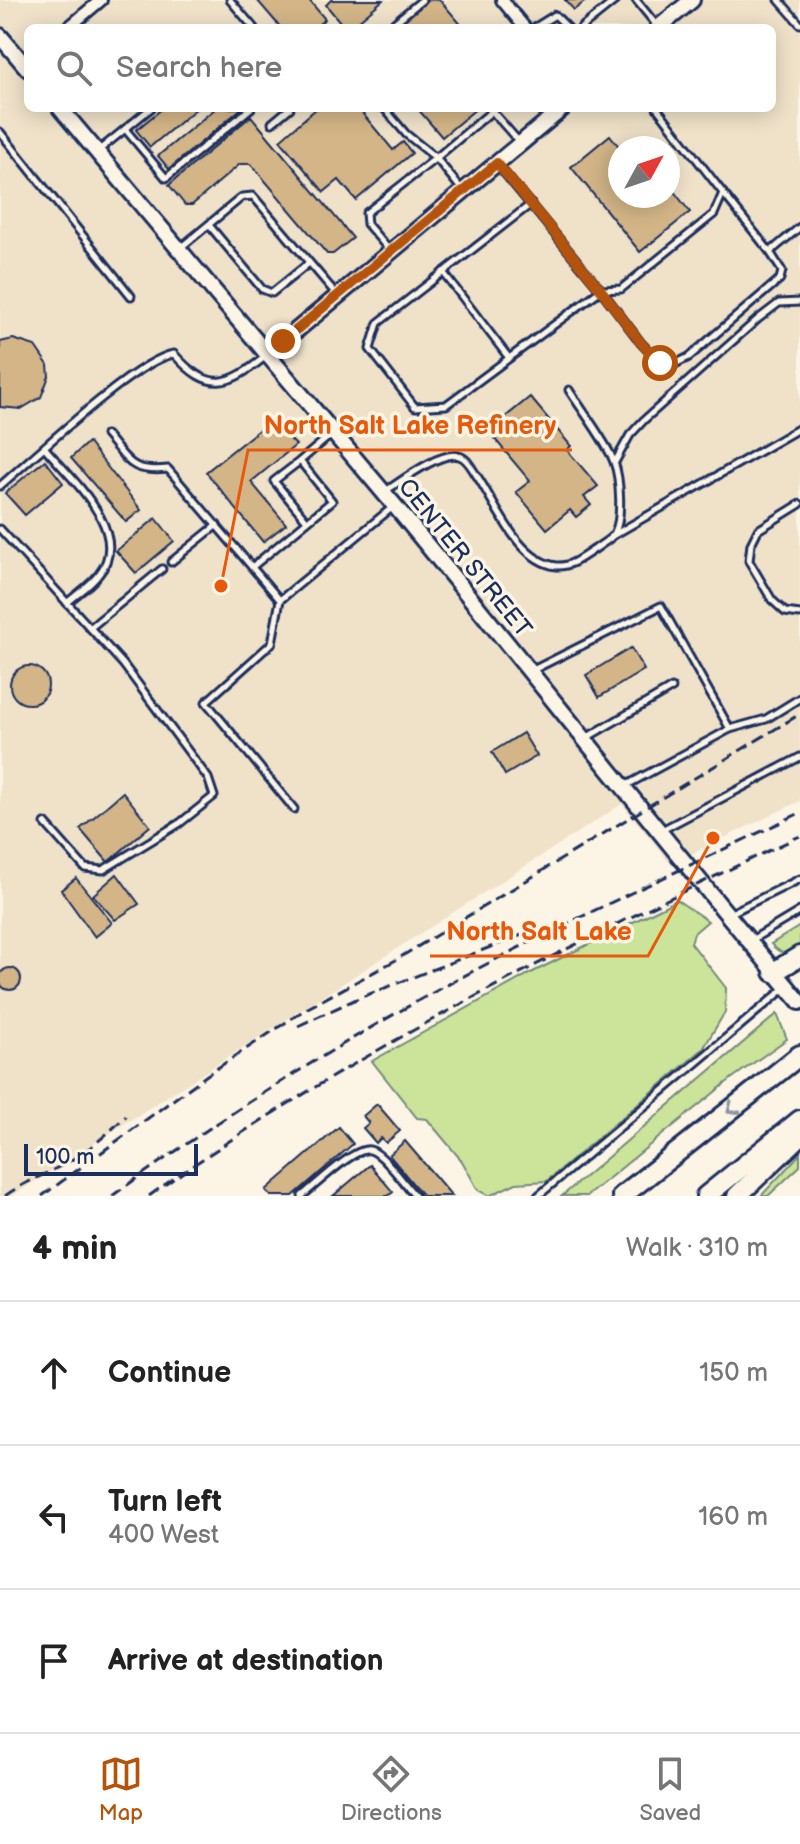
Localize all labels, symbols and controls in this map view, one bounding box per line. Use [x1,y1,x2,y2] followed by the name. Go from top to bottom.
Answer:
[24,24,776,112] search box
[52,46,96,90] icon: search
[116,50,282,86] text: Search here
[608,136,680,208] north arrow
[265,323,301,359] route end
[642,345,678,381] route start
[248,400,572,450] callout: North Salt Lake Refinery
[264,411,556,442] text: North Salt Lake Refinery
[392,473,538,644] street label: CENTER STREET
[430,906,648,956] callout: North Salt Lake
[446,917,632,948] text: North Salt Lake
[726,1099,741,1113] one-way arrow
[24,1140,198,1176] scale bar
[36,1144,95,1171] text: 100 m
[32,1228,118,1269] text: 4 min
[626,1233,768,1264] text: Walk · 310 m
[32,1351,76,1395] icon: ahead
[108,1355,231,1391] text: Continue
[699,1358,768,1389] text: 150 m
[108,1484,222,1520] text: Turn left
[32,1495,76,1539] icon: left
[698,1502,768,1533] text: 160 m
[108,1520,219,1551] text: 400 West
[32,1639,76,1683] icon: arrive
[108,1643,384,1679] text: Arrive at destination
[99,1752,143,1827] tab: Map
[341,1752,442,1827] tab: Directions
[639,1752,701,1827] tab: Saved

